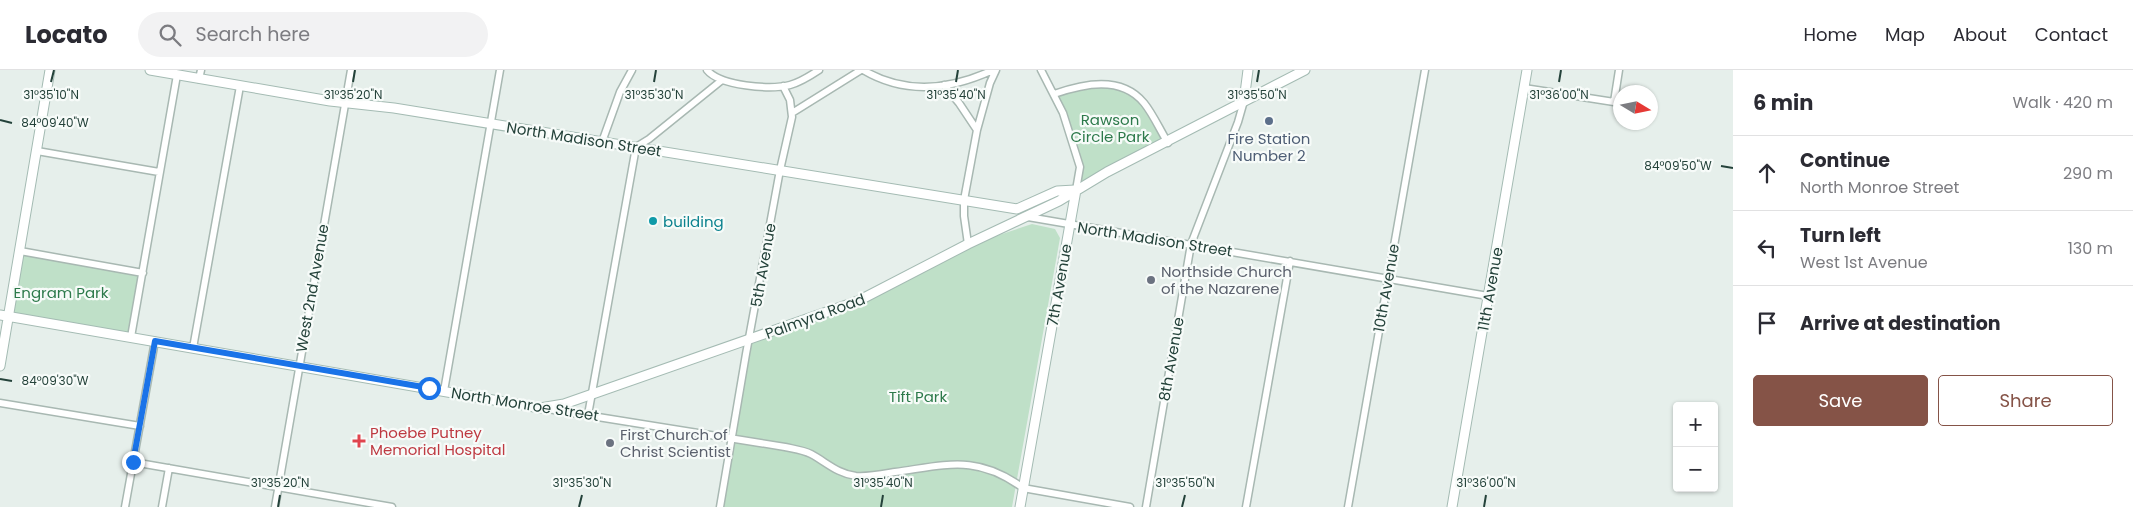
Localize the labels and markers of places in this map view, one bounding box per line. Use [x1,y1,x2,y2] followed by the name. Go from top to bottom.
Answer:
[1263,115,1275,127] marker: Fire Station Number 2
[1228,128,1310,166] place label: Fire Station Number 2
[663,211,724,232] place label: building
[647,215,659,227] marker: building
[1161,261,1292,299] place label: Northside Church of the Nazarene
[1145,274,1157,286] marker: Northside Church of the Nazarene
[370,422,505,460] place label: Phoebe Putney Memorial Hospital
[620,424,731,462] place label: First Church of Christ Scientist
[352,434,366,448] marker: Phoebe Putney Memorial Hospital
[604,437,616,449] marker: First Church of Christ Scientist

